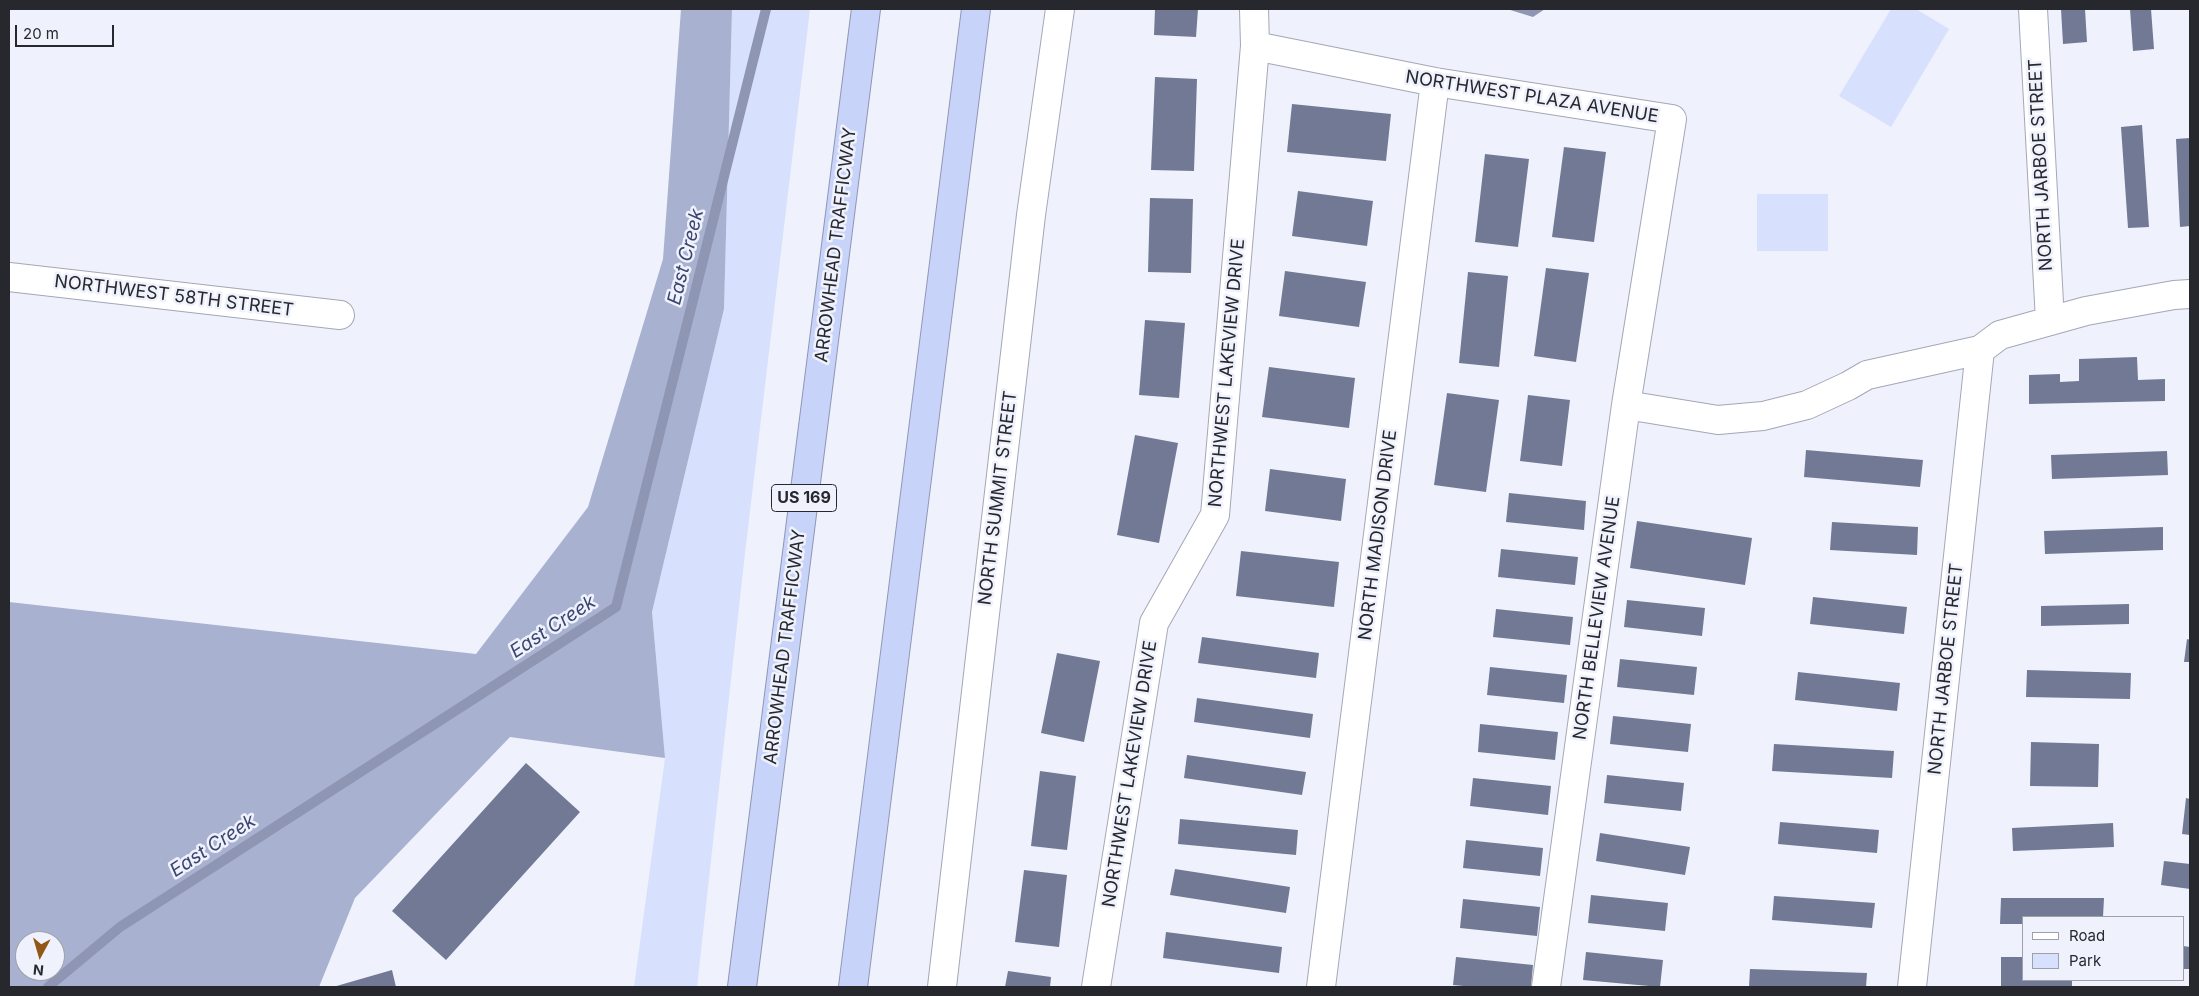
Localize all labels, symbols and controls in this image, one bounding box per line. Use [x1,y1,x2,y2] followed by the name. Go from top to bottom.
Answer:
[18,15,116,47] scale bar
[23,24,59,43] text: 20 m
[2025,58,2057,272] street label: NORTH JARBOE STREET
[1404,66,1660,128] street label: NORTHWEST PLAZA AVENUE
[811,126,861,364] street label: ARROWHEAD TRAFFICWAY
[663,207,709,307] water label: East Creek
[1204,238,1250,508] street label: NORTHWEST LAKEVIEW DRIVE
[53,271,295,321] street label: NORTHWEST 58TH STREET
[974,390,1022,606] street label: NORTH SUMMIT STREET
[1354,428,1402,642] street label: NORTH MADISON DRIVE
[772,484,836,512] road number: US 169
[1569,495,1625,741] street label: NORTH BELLEVIEW AVENUE
[760,528,810,766] street label: ARROWHEAD TRAFFICWAY
[1924,562,1968,776] street label: NORTH JARBOE STREET
[506,591,600,663] water label: East Creek
[1098,639,1162,909] street label: NORTHWEST LAKEVIEW DRIVE
[166,810,260,882] water label: East Creek
[2022,916,2184,981] legend
[2069,926,2105,945] text: Road
[15,931,65,981] north arrow
[2069,951,2101,970] text: Park
[32,961,45,979] text: N

